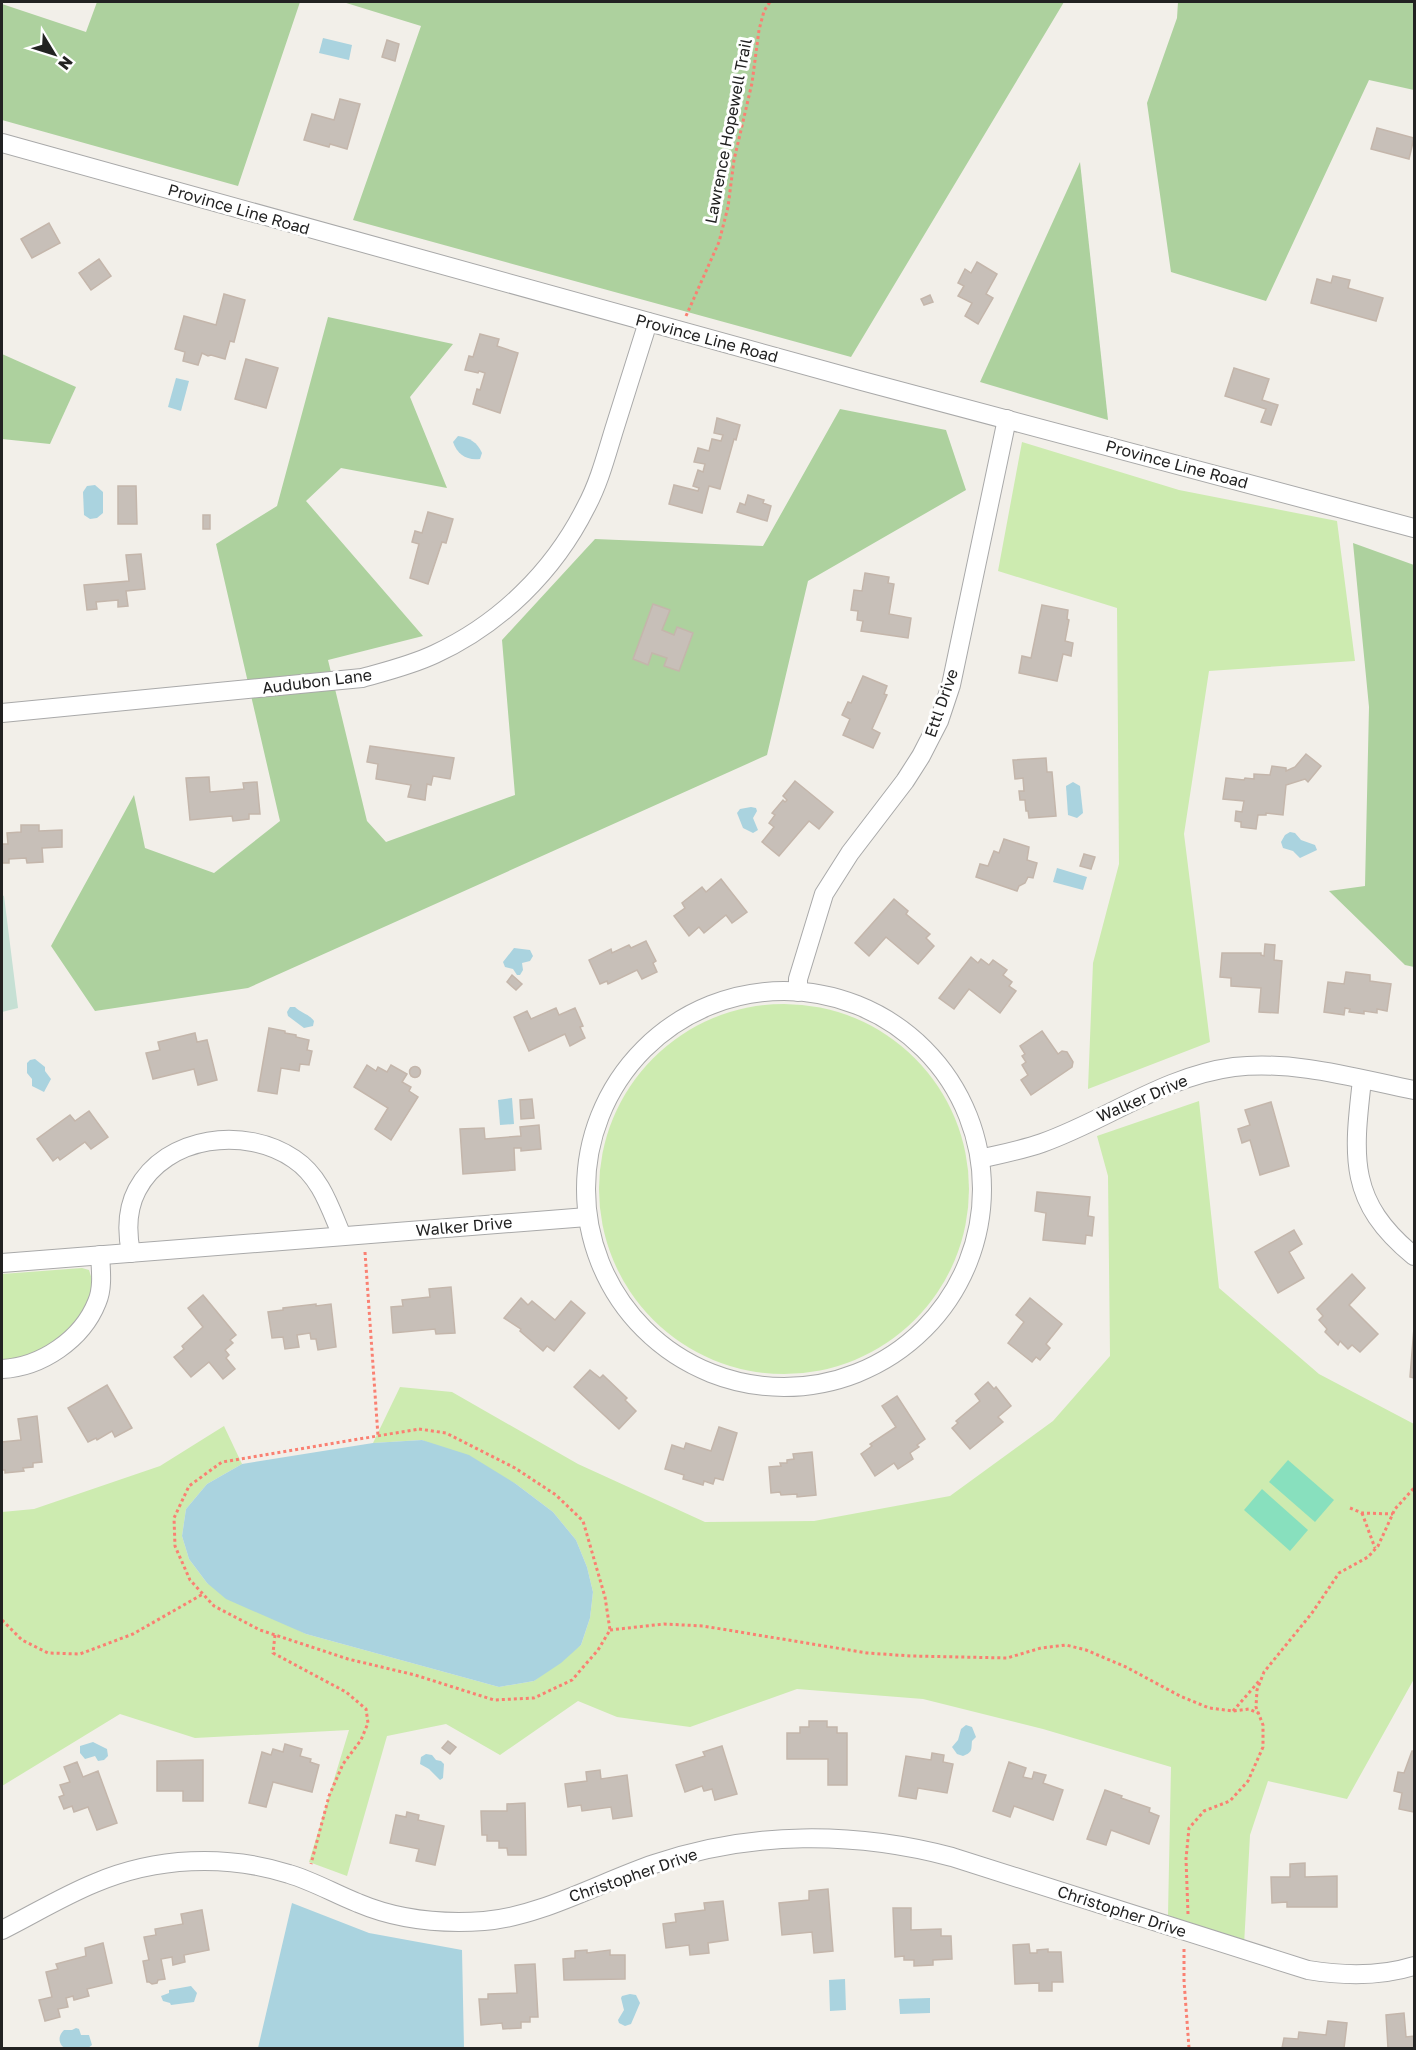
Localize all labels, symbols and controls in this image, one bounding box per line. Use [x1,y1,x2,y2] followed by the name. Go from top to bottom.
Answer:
[24,24,84,84] north arrow
[700,37,756,225] street label: Lawrence Hopewell Trail
[54,52,77,74] text: N
[166,179,312,239] street label: Province Line Road
[634,309,780,367] street label: Province Line Road
[1104,435,1250,493] street label: Province Line Road
[261,664,373,698] street label: Audubon Lane
[920,666,962,740] street label: Ettl Drive
[1094,1070,1190,1126] street label: Walker Drive
[415,1212,513,1240] street label: Walker Drive
[566,1844,700,1906] street label: Christopher Drive
[1055,1881,1189,1941] street label: Christopher Drive

